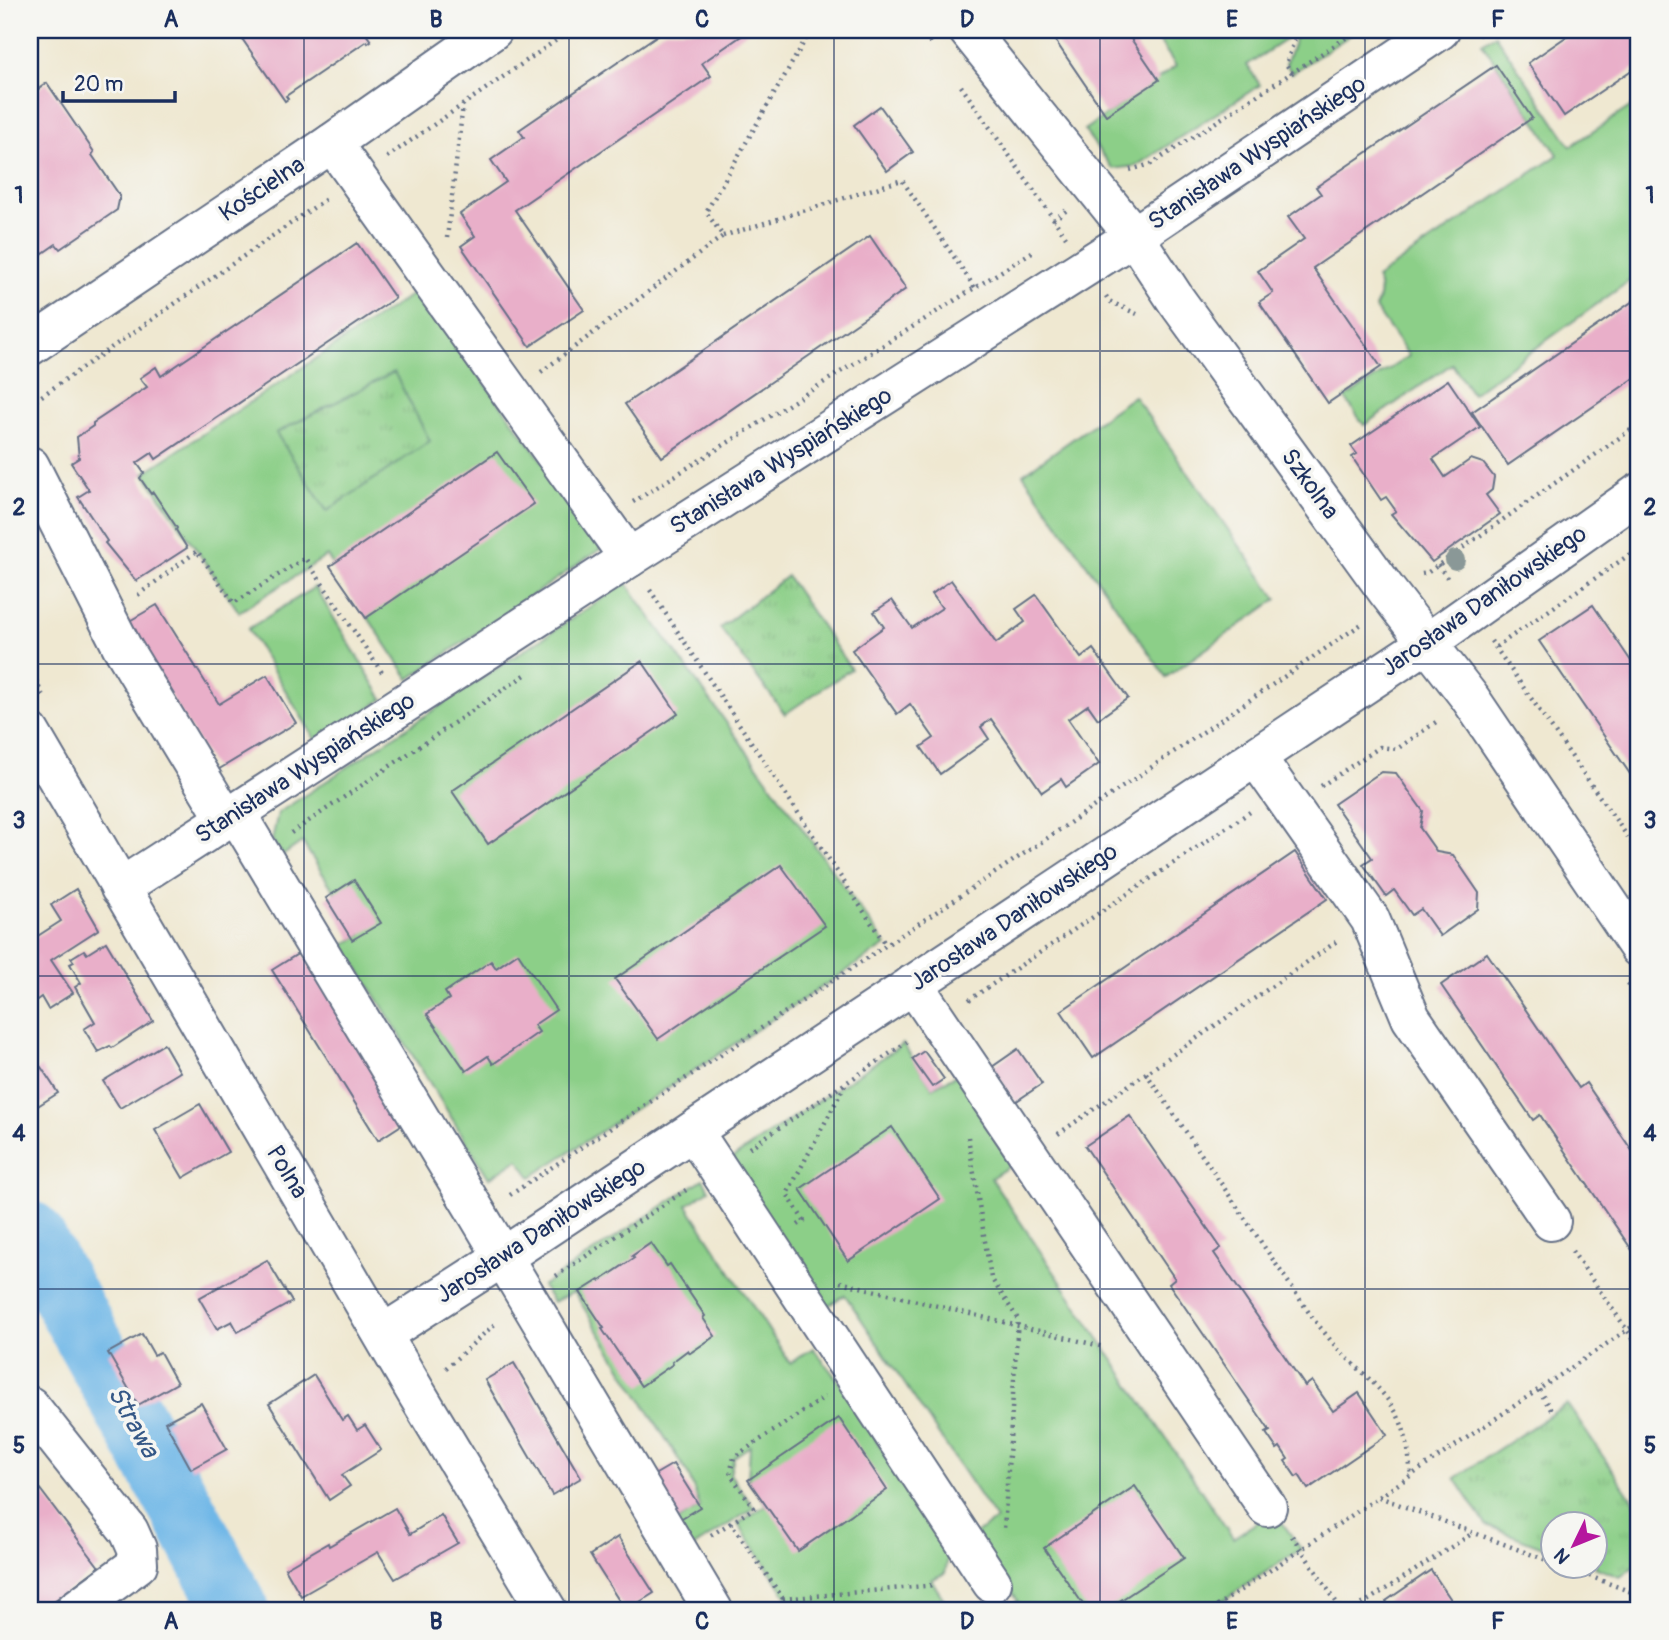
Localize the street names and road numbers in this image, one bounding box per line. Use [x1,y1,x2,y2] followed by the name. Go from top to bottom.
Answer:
[1143,69,1371,237] street label: Stanisława Wyspiańskiego
[214,150,310,228] street label: Kościelna
[665,381,897,541] street label: Stanisława Wyspiańskiego
[1275,443,1345,525] street label: Szkolna
[1376,519,1592,683] street label: Jarosława Daniłowskiego
[190,686,420,850] street label: Stanisława Wyspiańskiego
[905,837,1123,997] street label: Jarosława Daniłowskiego
[260,1140,314,1204] street label: Polna
[431,1152,651,1310] street label: Jarosława Daniłowskiego

